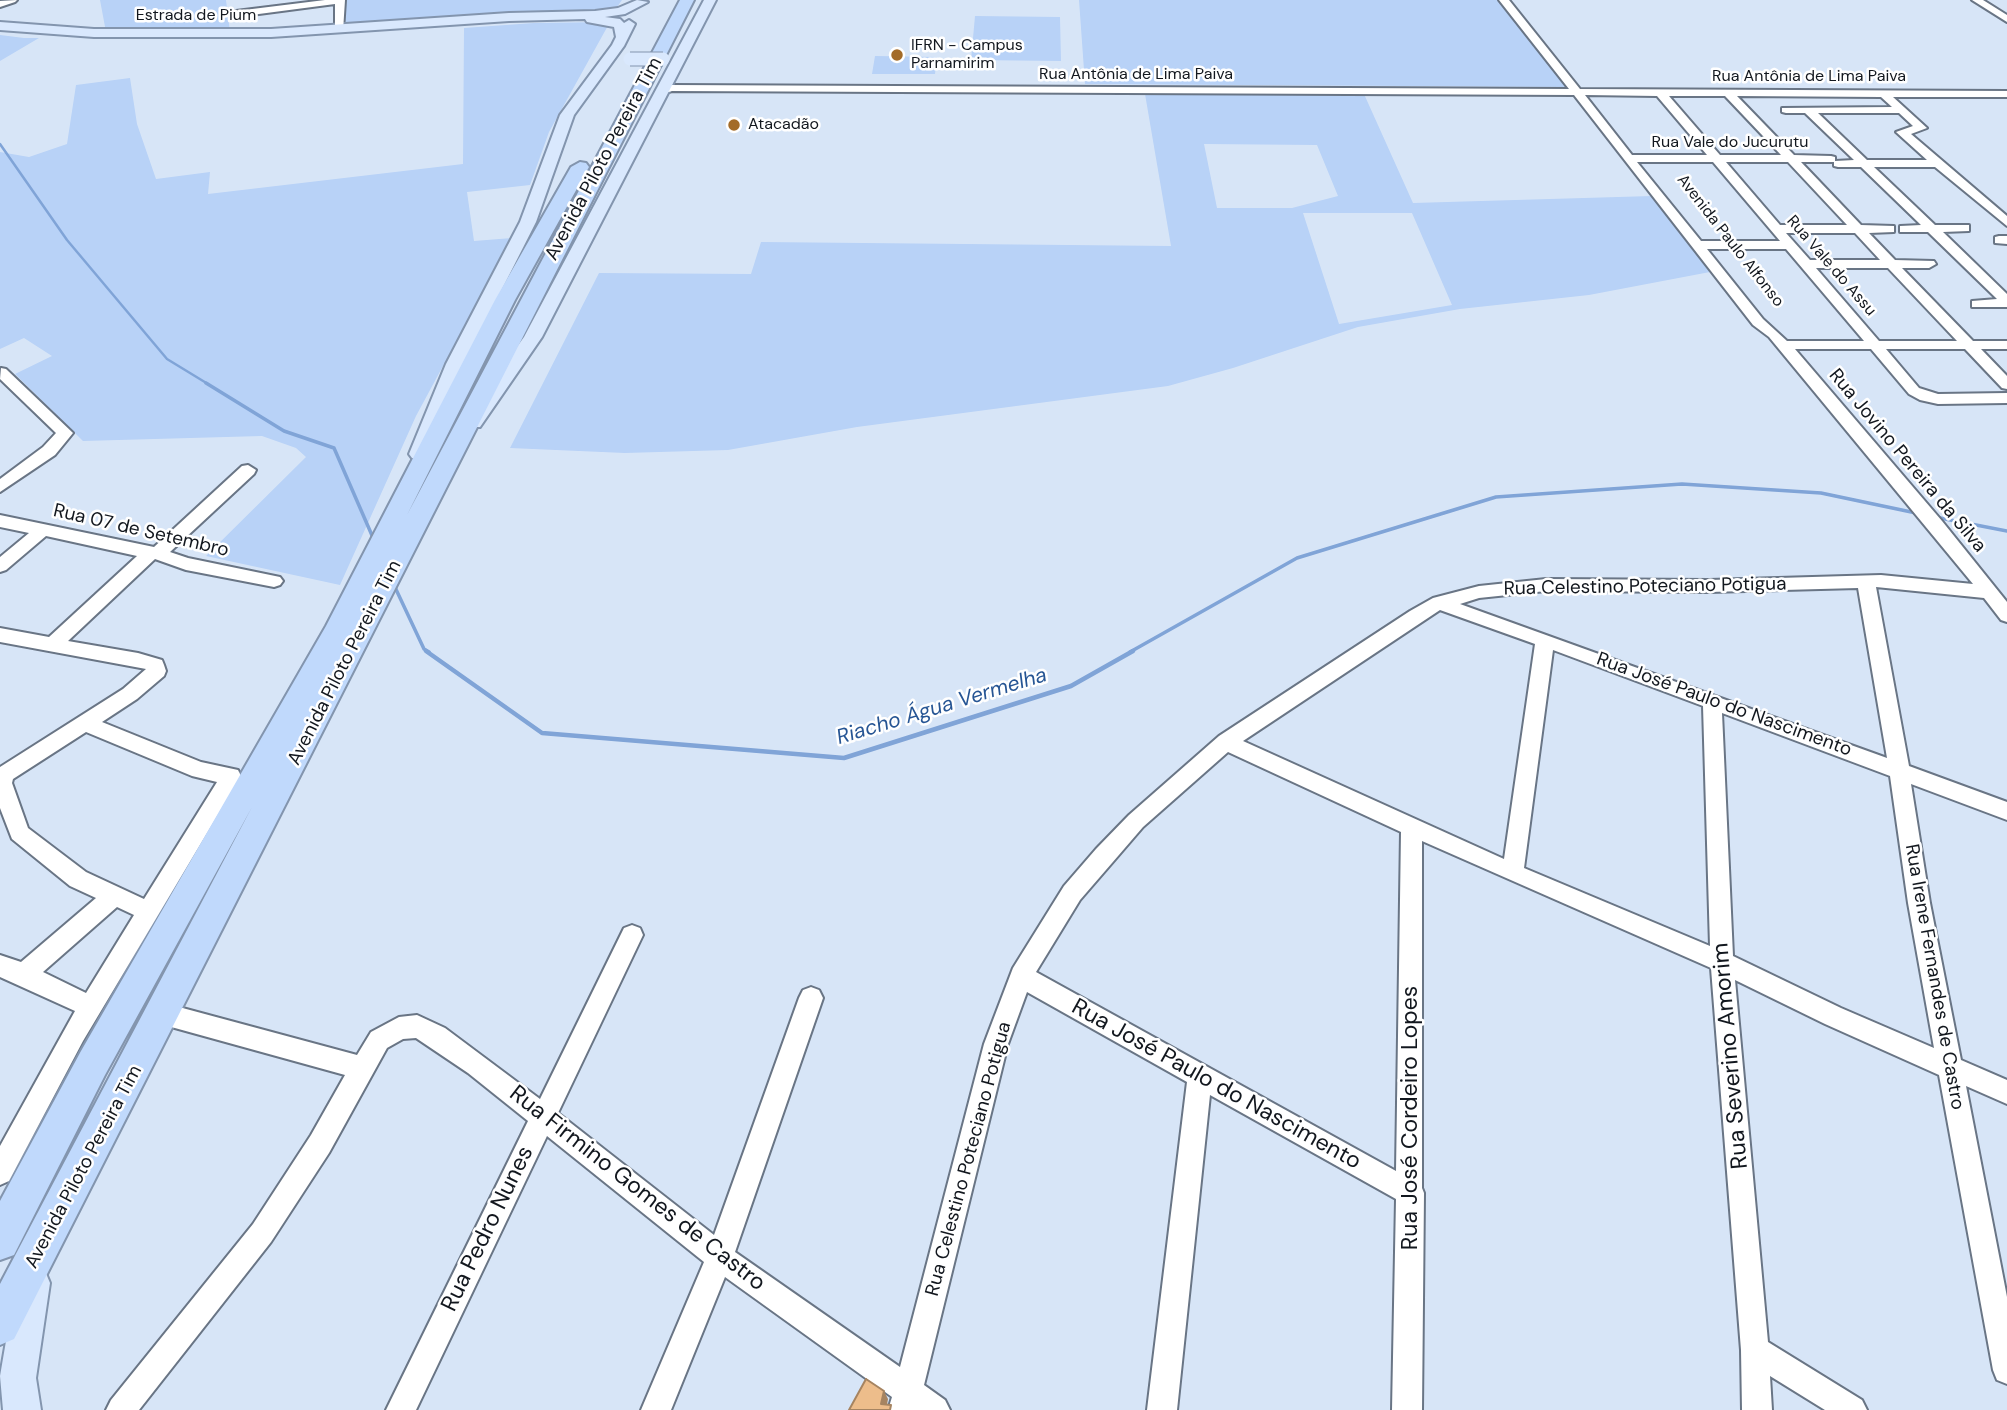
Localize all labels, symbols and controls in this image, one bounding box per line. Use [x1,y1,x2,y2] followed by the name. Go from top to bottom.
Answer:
[136,6,256,26] street label: Estrada de Pium
[911,36,1023,74] place label: IFRN - Campus Parnamirim
[889,47,905,63] marker: IFRN - Campus Parnamirim
[541,54,667,264] street label: Avenida Piloto Pereira Tim
[1039,65,1233,85] street label: Rua Antônia de Lima Paiva
[1712,67,1906,87] street label: Rua Antônia de Lima Paiva
[748,115,819,135] place label: Atacadão
[726,117,742,133] marker: Atacadão
[1652,133,1808,153] street label: Rua Vale do Jucurutu
[1672,171,1788,311] street label: Avenida Paulo Alfonso
[1782,212,1880,320] street label: Rua Vale do Assu
[1824,365,1990,557] street label: Rua Jovino Pereira da Silva
[51,500,231,562] street label: Rua 07 de Setembro
[283,557,407,769] street label: Avenida Piloto Pereira Tim
[1503,573,1787,601] street label: Rua Celestino Poteciano Potigua
[1593,648,1855,762] street label: Rua José Paulo do Nascimento
[834,663,1050,751] water label: Riacho Água Vermelha
[1899,842,1969,1112] street label: Rua Irene Fernandes de Castro
[1707,942,1755,1170] street label: Rua Severino Amorim
[1397,986,1425,1250] street label: Rua José Cordeiro Lopes
[1066,994,1366,1176] street label: Rua José Paulo do Nascimento
[921,1019,1017,1299] street label: Rua Celestino Poteciano Potigua
[21,1062,147,1272] street label: Avenida Piloto Pereira Tim
[503,1080,771,1298] street label: Rua Firmino Gomes de Castro
[436,1142,540,1316] street label: Rua Pedro Nunes

